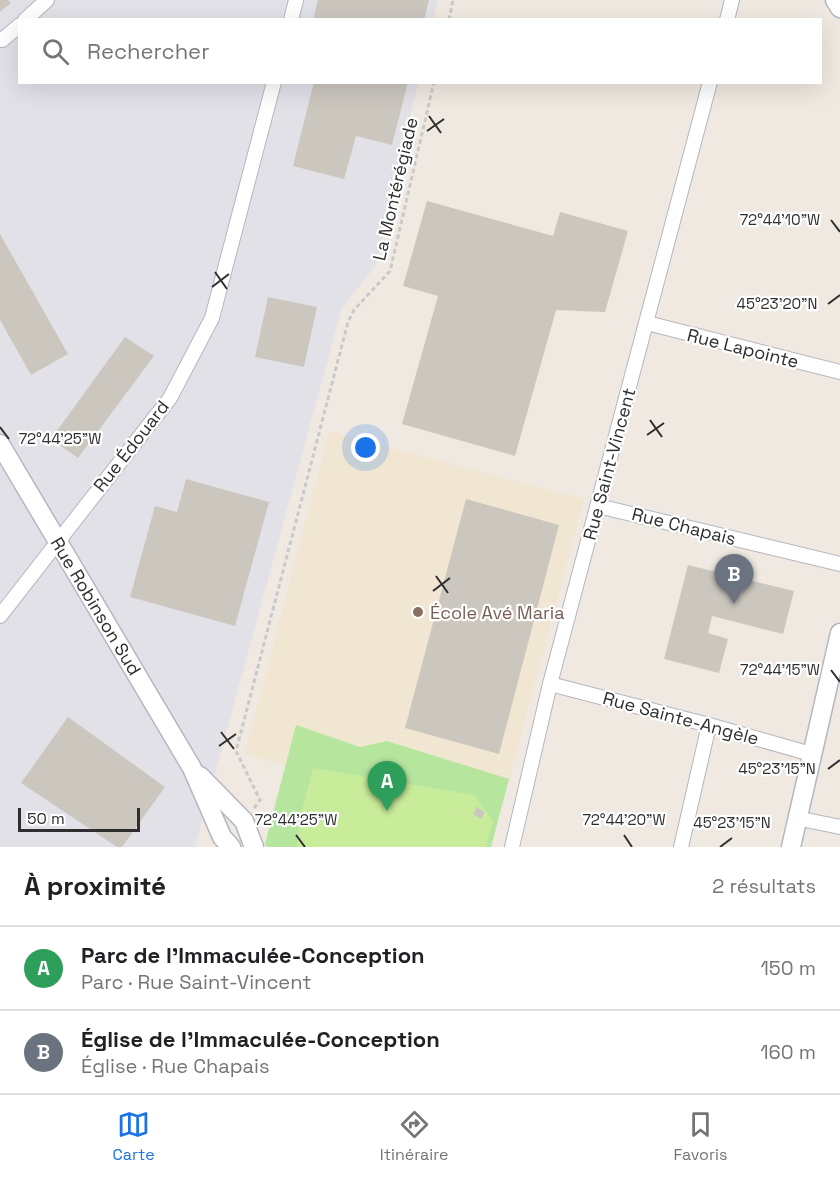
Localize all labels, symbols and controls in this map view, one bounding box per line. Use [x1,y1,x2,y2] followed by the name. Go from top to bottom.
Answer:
[18,18,822,84] search box
[39,35,72,68] icon: search
[87,37,209,65] text: Rechercher
[367,115,423,263] street label: La Montérégiade
[740,210,820,229] text: 72°44'10"W
[737,294,817,313] text: 45°23'20"N
[685,323,801,373] street label: Rue Lapointe
[578,385,640,543] street label: Rue Saint-Vincent
[88,396,174,496] street label: Rue Édouard
[19,429,101,448] text: 72°44'25"W
[351,433,380,462] your location
[630,502,738,550] street label: Rue Chapais
[46,533,146,679] street label: Rue Robinson Sud
[714,554,754,604] pin: B
[430,601,565,624] place label: École Avé Maria
[411,605,425,619] marker: École Avé Maria
[740,660,820,679] text: 72°44'15"W
[601,686,761,750] street label: Rue Sainte-Angèle
[738,759,816,778] text: 45°23'15"N
[368,762,406,811] pin: A
[18,805,140,832] scale bar
[27,808,65,829] text: 50 m
[255,810,337,829] text: 72°44'25"W
[582,810,666,829] text: 72°44'20"W
[693,813,771,832] text: 45°23'15"N
[24,869,166,903] text: À proximité
[712,873,816,899] text: 2 résultats
[81,941,425,969] text: Parc de l'Immaculée-Conception
[37,955,50,981] text: A
[761,955,816,981] text: 150 m
[81,969,311,995] text: Parc · Rue Saint-Vincent
[81,1025,440,1053] text: Église de l'Immaculée-Conception
[37,1039,50,1065] text: B
[760,1039,816,1065] text: 160 m
[81,1053,270,1079] text: Église · Rue Chapais
[113,1108,155,1165] tab: Carte
[380,1108,448,1165] tab: Itinéraire
[674,1108,727,1165] tab: Favoris

